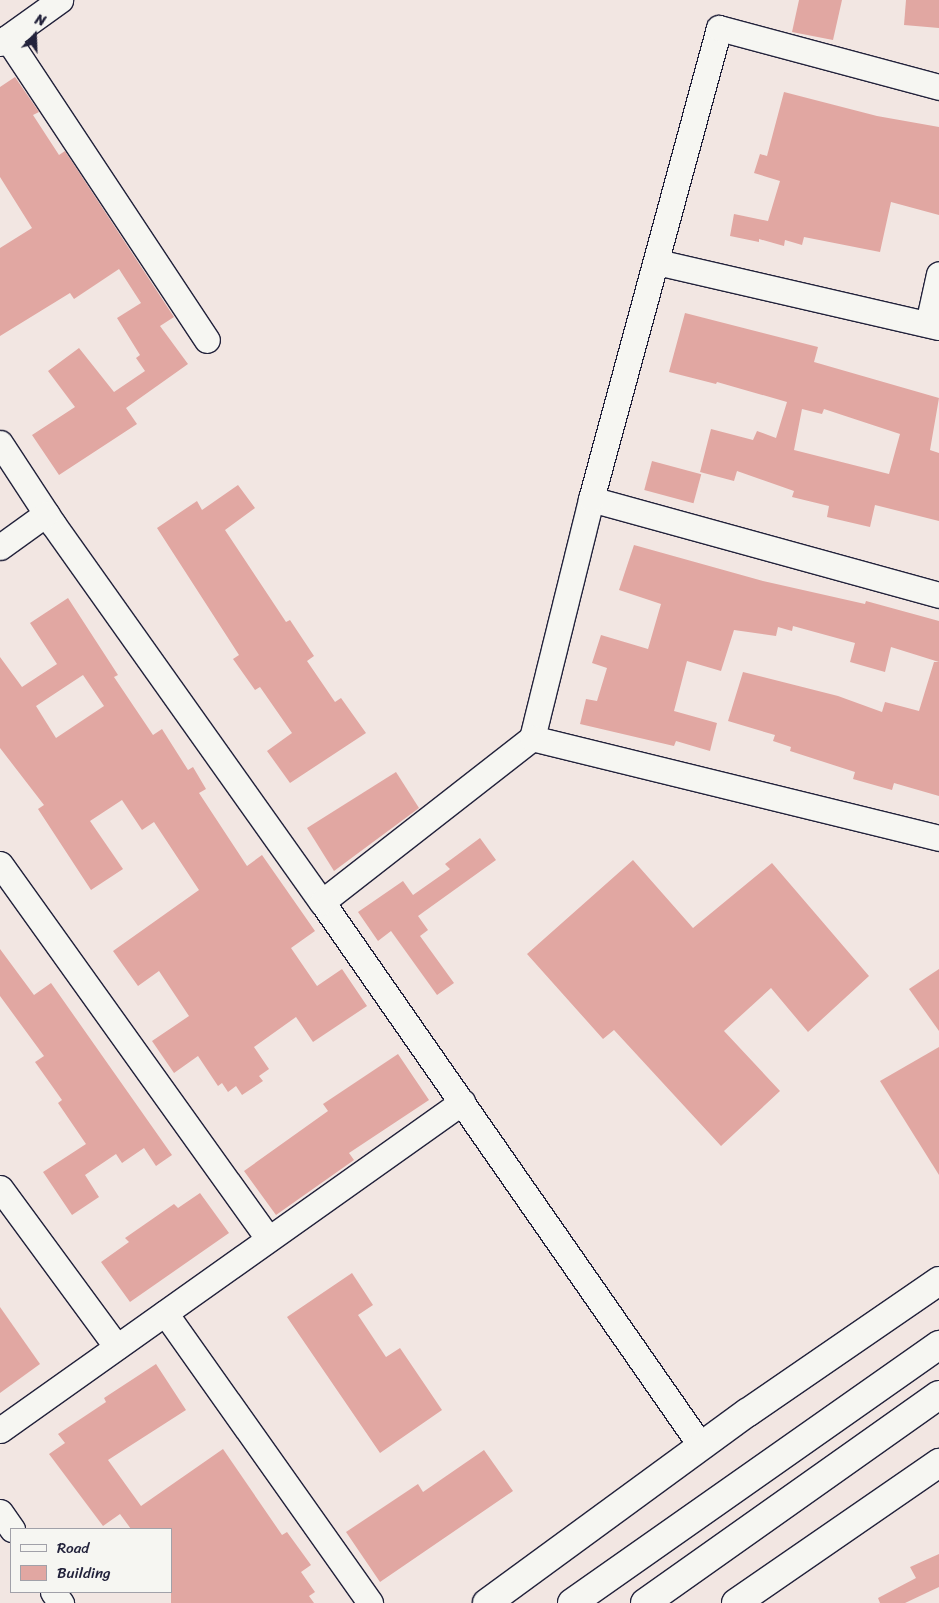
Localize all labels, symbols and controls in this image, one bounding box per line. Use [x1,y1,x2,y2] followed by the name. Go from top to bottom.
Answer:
[31,7,49,34] text: N
[10,10,60,60] north arrow
[10,1528,172,1593] legend
[57,1535,89,1561] text: Road
[57,1560,111,1586] text: Building

